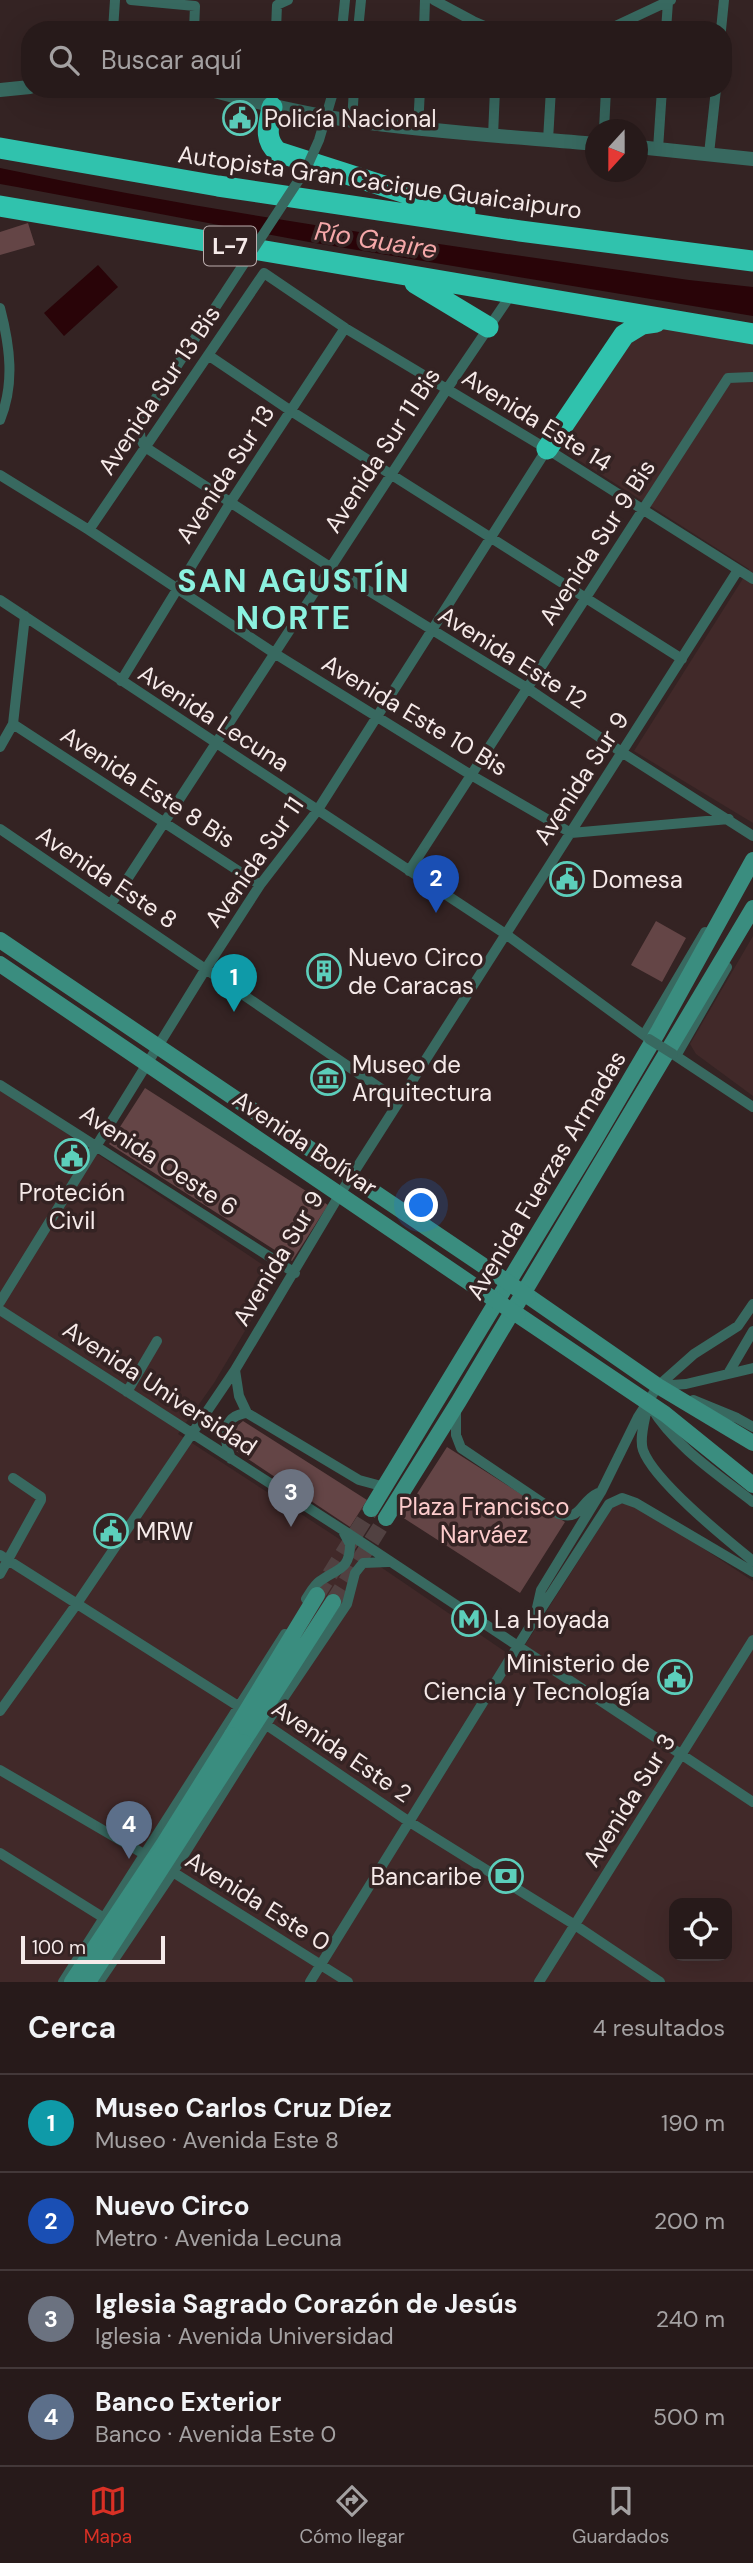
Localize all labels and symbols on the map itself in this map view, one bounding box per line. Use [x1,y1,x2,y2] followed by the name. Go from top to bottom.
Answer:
[221,99,259,137] public building icon: Policía Nacional
[264,103,437,134] place label: Policía Nacional
[585,119,648,182] north arrow
[176,138,584,226] street label: Autopista Gran Cacique Guaicaipuro
[312,214,440,266] water label: Río Guaire
[204,227,256,266] road number: L-7
[92,300,226,480] street label: Avenida Sur 13 Bis
[317,361,447,539] street label: Avenida Sur 11 Bis
[456,362,618,478] street label: Avenida Este 14
[170,399,280,549] street label: Avenida Sur 13
[532,453,662,631] street label: Avenida Sur 9 Bis
[177,560,411,639] district label: SAN AGUSTÍN NORTE
[433,599,593,715] street label: Avenida Este 12
[317,647,513,783] street label: Avenida Este 10 Bis
[132,657,296,779] street label: Avenida Lecuna
[526,706,636,850] street label: Avenida Sur 9
[55,719,241,855] street label: Avenida Este 8 Bis
[198,791,310,933] street label: Avenida Sur 11
[31,819,183,935] street label: Avenida Este 8
[413,855,459,913] pin: 2
[548,860,586,898] public building icon: Domesa
[592,864,683,895] place label: Domesa
[348,942,484,1001] place label: Nuevo Circo de Caracas
[305,952,343,990] building icon: Nuevo Circo de Caracas
[211,954,257,1012] pin: 1
[459,1045,633,1305] street label: Avenida Fuerzas Armadas
[352,1049,492,1108] place label: Museo de Arquitectura
[309,1059,347,1097] museum icon: Museo de Arquitectura
[227,1083,383,1203] street label: Avenida Bolívar
[74,1097,244,1223] street label: Avenida Oeste 6
[53,1137,91,1175] public building icon: Proteción Civil
[19,1177,125,1236] place label: Proteción Civil
[225,1185,331,1331] street label: Avenida Sur 9
[404,1188,438,1222] your location
[57,1314,263,1462] street label: Avenida Universidad
[268,1469,314,1527] pin: 3
[399,1491,569,1550] park label: Plaza Francisco Narváez
[92,1512,130,1550] public building icon: MRW
[136,1516,193,1547] place label: MRW
[450,1600,488,1638] metro station icon: La Hoyada
[494,1604,609,1635] place label: La Hoyada
[423,1648,650,1707] place label: Ministerio de Ciencia y Tecnología
[656,1658,694,1696] public building icon: Ministerio de Ciencia y Tecnología
[266,1693,418,1809] street label: Avenida Este 2
[576,1728,682,1872] street label: Avenida Sur 3
[106,1801,152,1859] pin: 4
[180,1844,336,1958] street label: Avenida Este 0
[487,1857,525,1895] bank icon: Bancaribe
[371,1861,482,1892] place label: Bancaribe
[21,1933,164,1965] scale bar

